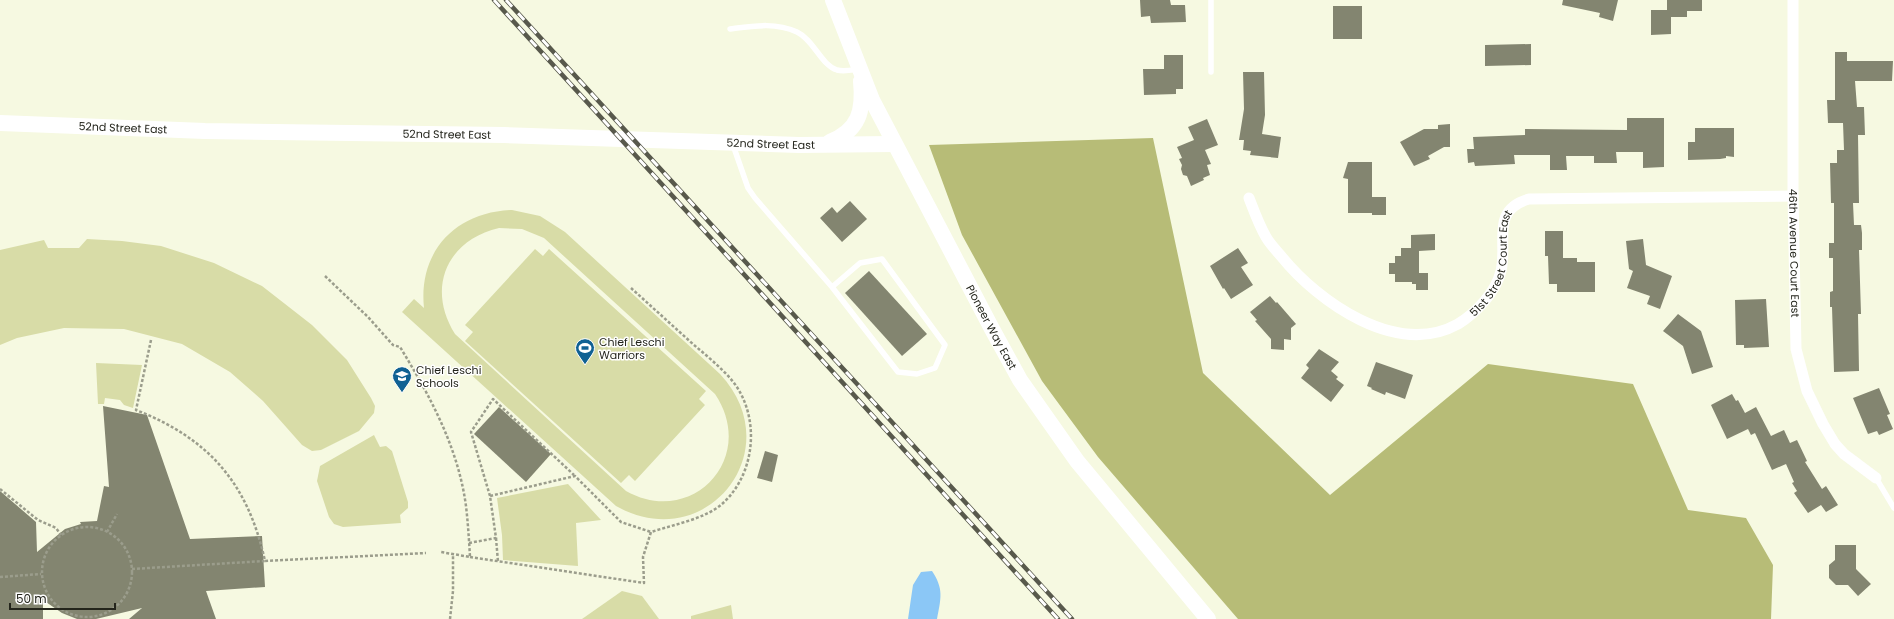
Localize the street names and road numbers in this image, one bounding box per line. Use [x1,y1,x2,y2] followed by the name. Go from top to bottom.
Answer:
[78,118,168,138] street label: 52nd Street East
[402,126,491,143] street label: 52nd Street East
[726,135,815,153] street label: 52nd Street East
[1785,189,1803,317] street label: 46th Avenue Court East
[1466,206,1516,320] street label: 51st Street Court East
[962,282,1021,372] street label: Pioneer Way East

